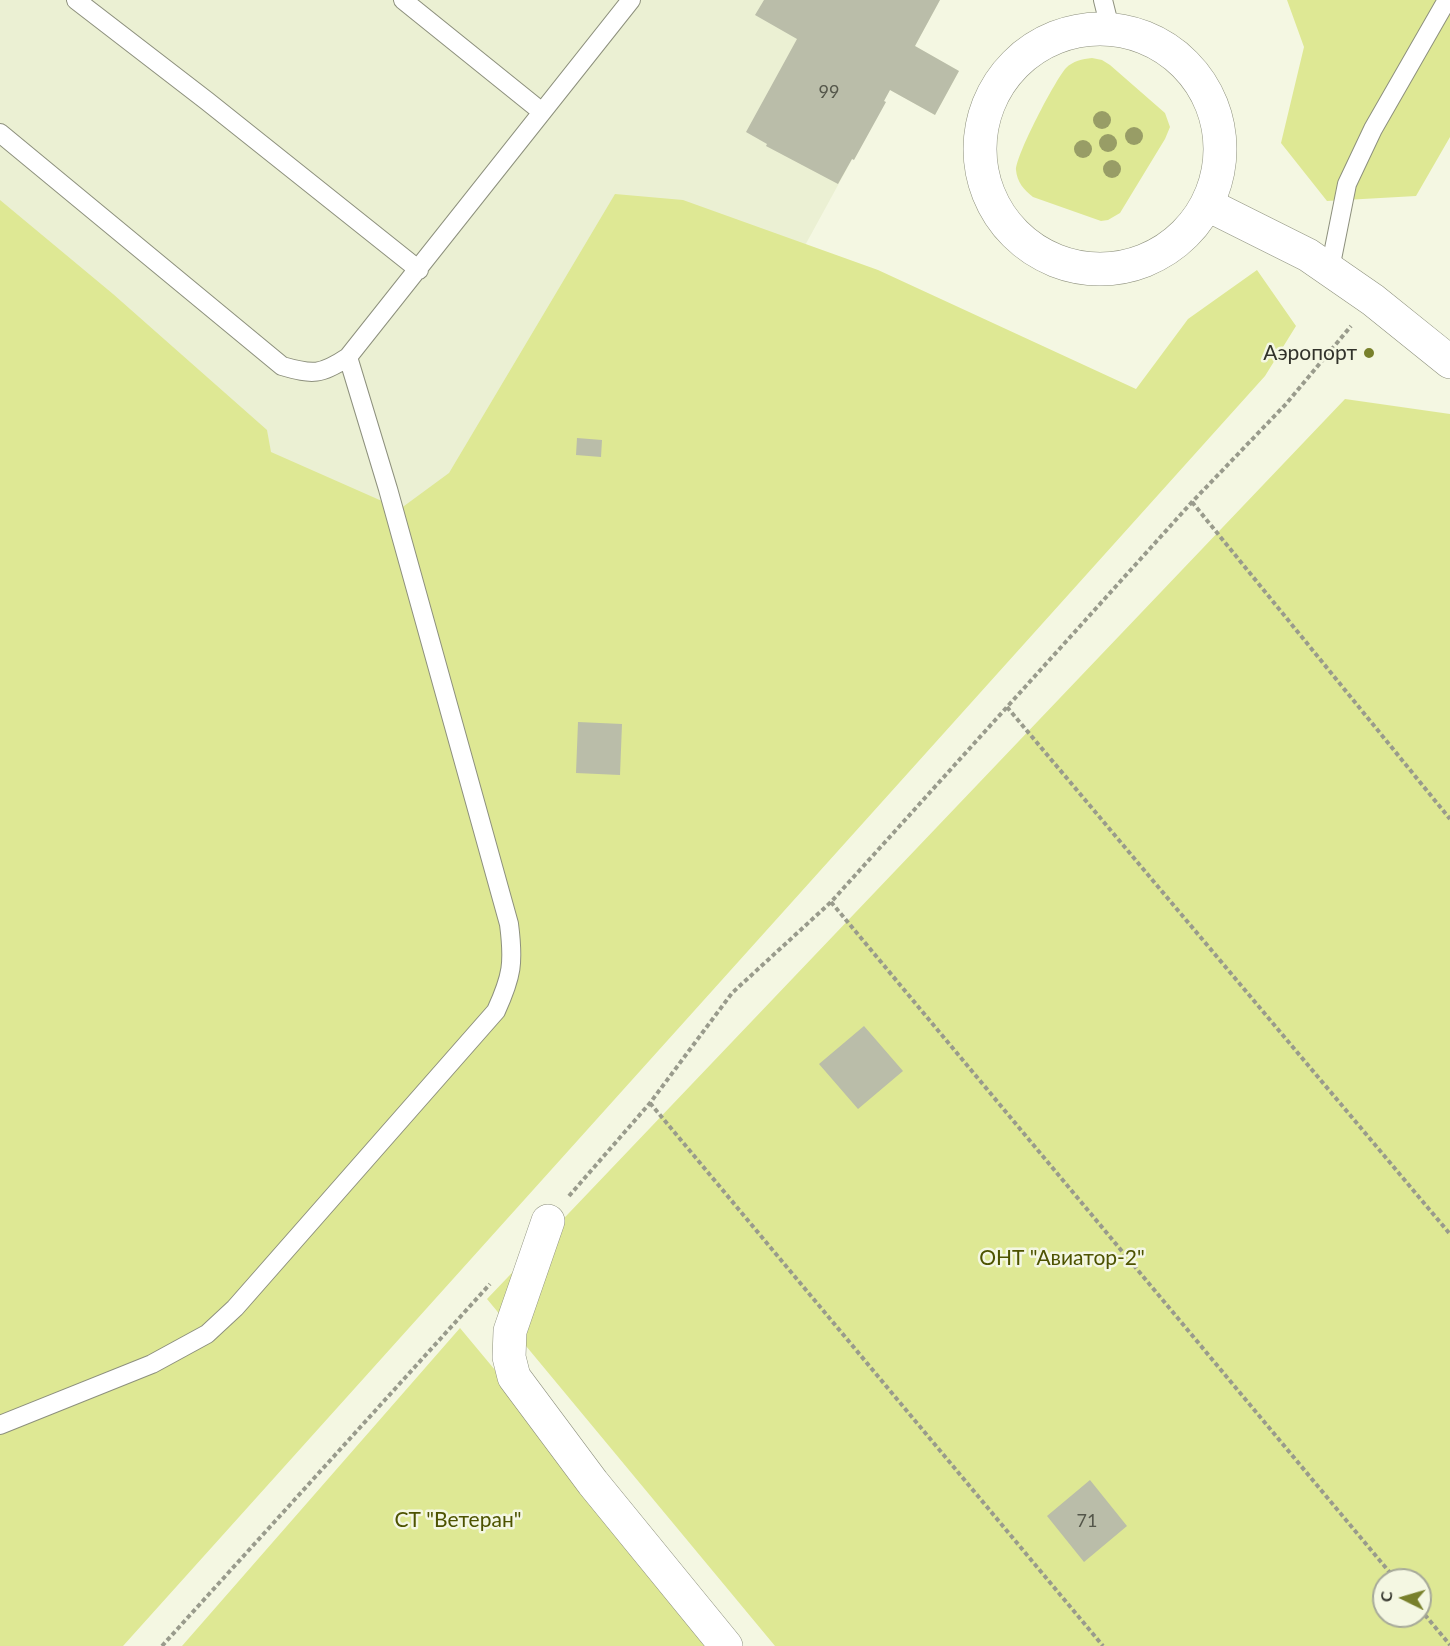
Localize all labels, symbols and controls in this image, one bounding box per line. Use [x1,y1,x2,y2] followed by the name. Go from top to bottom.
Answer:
[819,81,839,103] house number: 99
[1263,340,1357,366] place label: Аэропорт
[1362,346,1376,360] marker: Аэропорт
[979,1245,1145,1271] park label: ОНТ "Авиатор-2"
[394,1507,522,1533] park label: СТ "Ветеран"
[1077,1510,1097,1532] house number: 71
[1372,1568,1432,1628] north arrow
[1376,1590,1395,1603] text: С

